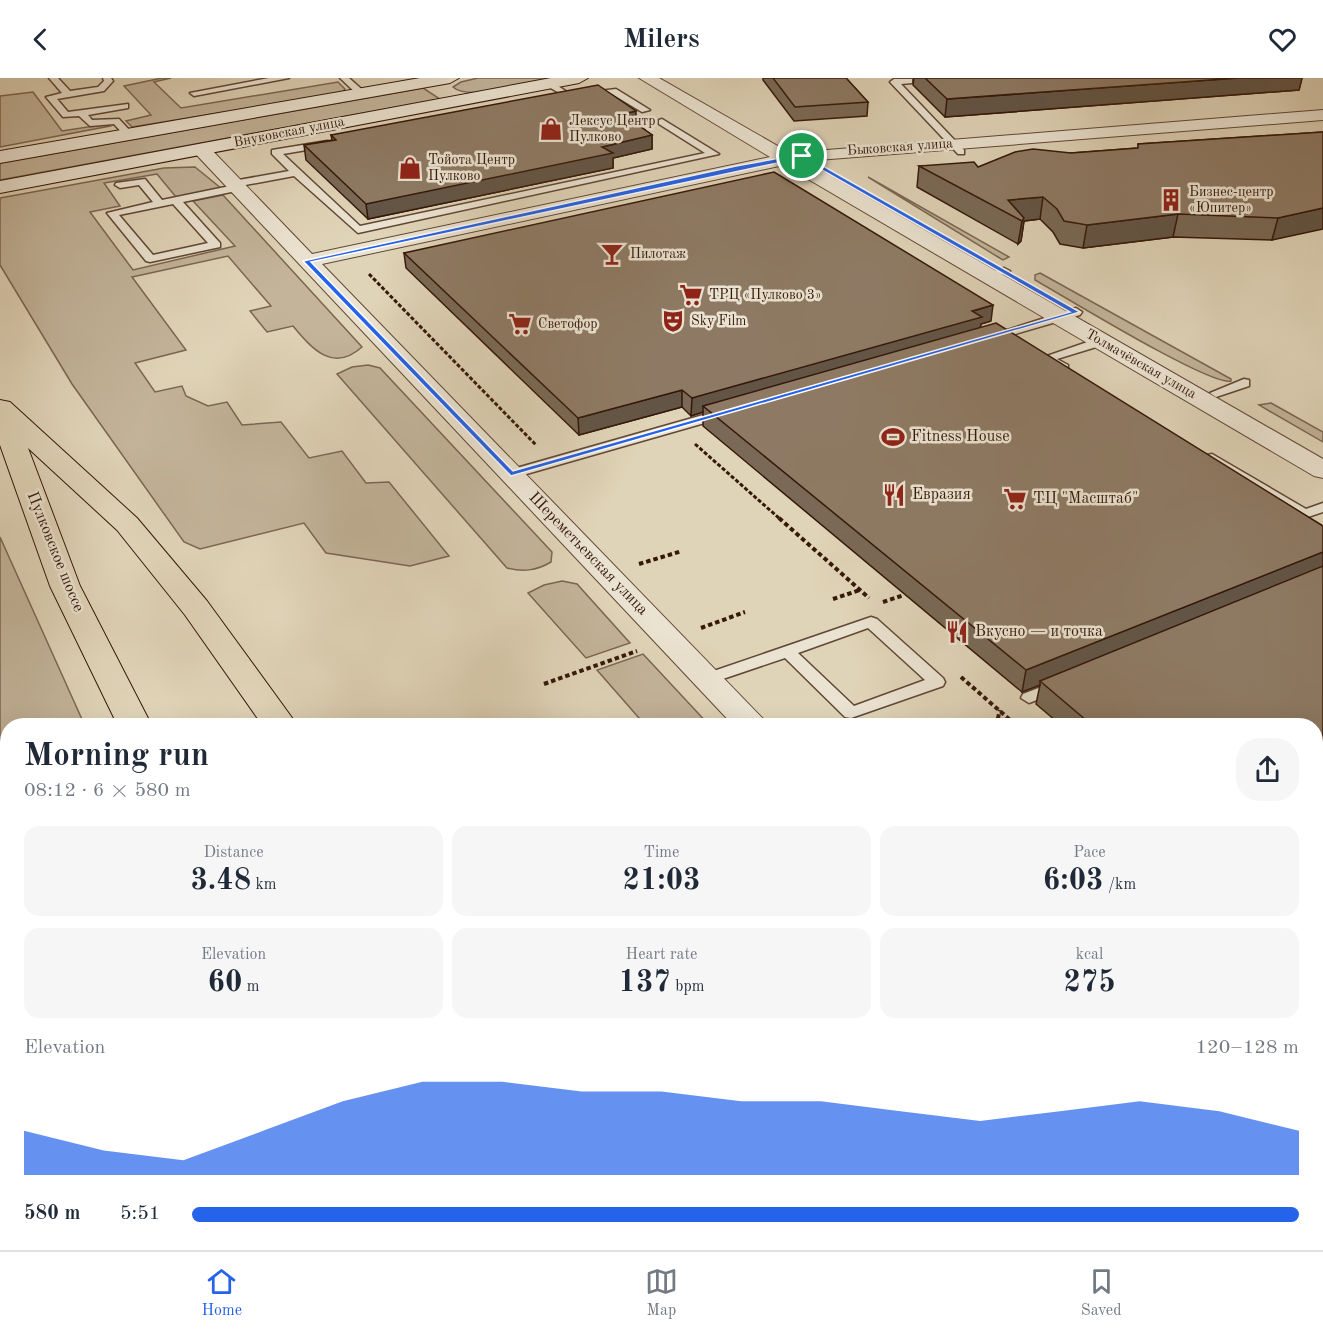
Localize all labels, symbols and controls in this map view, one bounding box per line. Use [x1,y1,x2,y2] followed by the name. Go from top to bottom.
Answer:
[24,23,57,56] icon: back
[1266,23,1299,56] icon: heart
[623,26,700,53] text: Milers
[232,114,346,150] street label: Внуковская улица
[569,114,655,144] place label: Лексус Центр Пулково
[538,116,564,142] shop icon: Лексус Центр Пулково
[776,130,827,181] pin
[847,136,954,158] street label: Быковская улица
[785,139,818,172] icon: arrive
[428,153,515,183] place label: Тойота Центр Пулково
[397,155,423,181] shop icon: Тойота Центр Пулково
[1189,185,1274,215] place label: Бизнес-центр «Юпитер»
[1158,187,1184,213] building icon: Бизнес-центр «Юпитер»
[599,241,625,267] bar icon: Пилотаж
[630,247,686,261] place label: Пилотаж
[678,282,704,308] supermarket icon: ТРЦ «Пулково 3»
[709,288,821,302] place label: ТРЦ «Пулково 3»
[660,308,686,334] theatre icon: Sky Film
[507,311,533,337] supermarket icon: Светофор
[691,314,746,328] place label: Sky Film
[538,317,598,332] place label: Светофор
[1083,327,1199,401] street label: Толмачёвская улица
[880,424,906,450] sports icon: Fitness House
[911,429,1010,445] place label: Fitness House
[881,482,907,508] restaurant icon: Евразия
[1002,486,1028,512] supermarket icon: ТЦ "Масштаб"
[912,487,971,503] place label: Евразия
[525,489,651,619] street label: Шереметьевская улица
[24,490,86,614] street label: Пулковское шоссе
[1033,491,1138,507] place label: ТЦ "Масштаб"
[944,619,970,645] restaurant icon: Вкусно — и точка
[975,624,1103,640] place label: Вкусно — и точка
[1236,738,1299,801] button: share
[24,740,209,773] text: Morning run
[24,781,191,801] text: 08:12 · 6 × 580 m
[203,845,264,861] text: Distance
[644,845,679,861] text: Time
[1073,845,1106,861] text: Pace
[190,866,251,896] text: 3.48
[623,866,701,896] text: 21:03
[1043,866,1103,896] text: 6:03
[251,877,277,893] text: km
[1103,877,1136,893] text: /km
[201,947,266,963] text: Elevation
[626,947,697,963] text: Heart rate
[1076,947,1103,963] text: kcal
[208,968,242,998] text: 60
[619,968,671,998] text: 137
[1063,968,1116,998] text: 275
[242,979,260,995] text: m
[671,979,704,995] text: bpm
[24,1038,105,1058] text: Elevation
[1196,1038,1299,1058] text: 120–128 m
[24,1204,80,1224] text: 580 m
[120,1204,160,1224] text: 5:51
[201,1265,242,1321] tab: Home
[645,1265,678,1321] tab: Map
[1081,1265,1122,1321] tab: Saved

